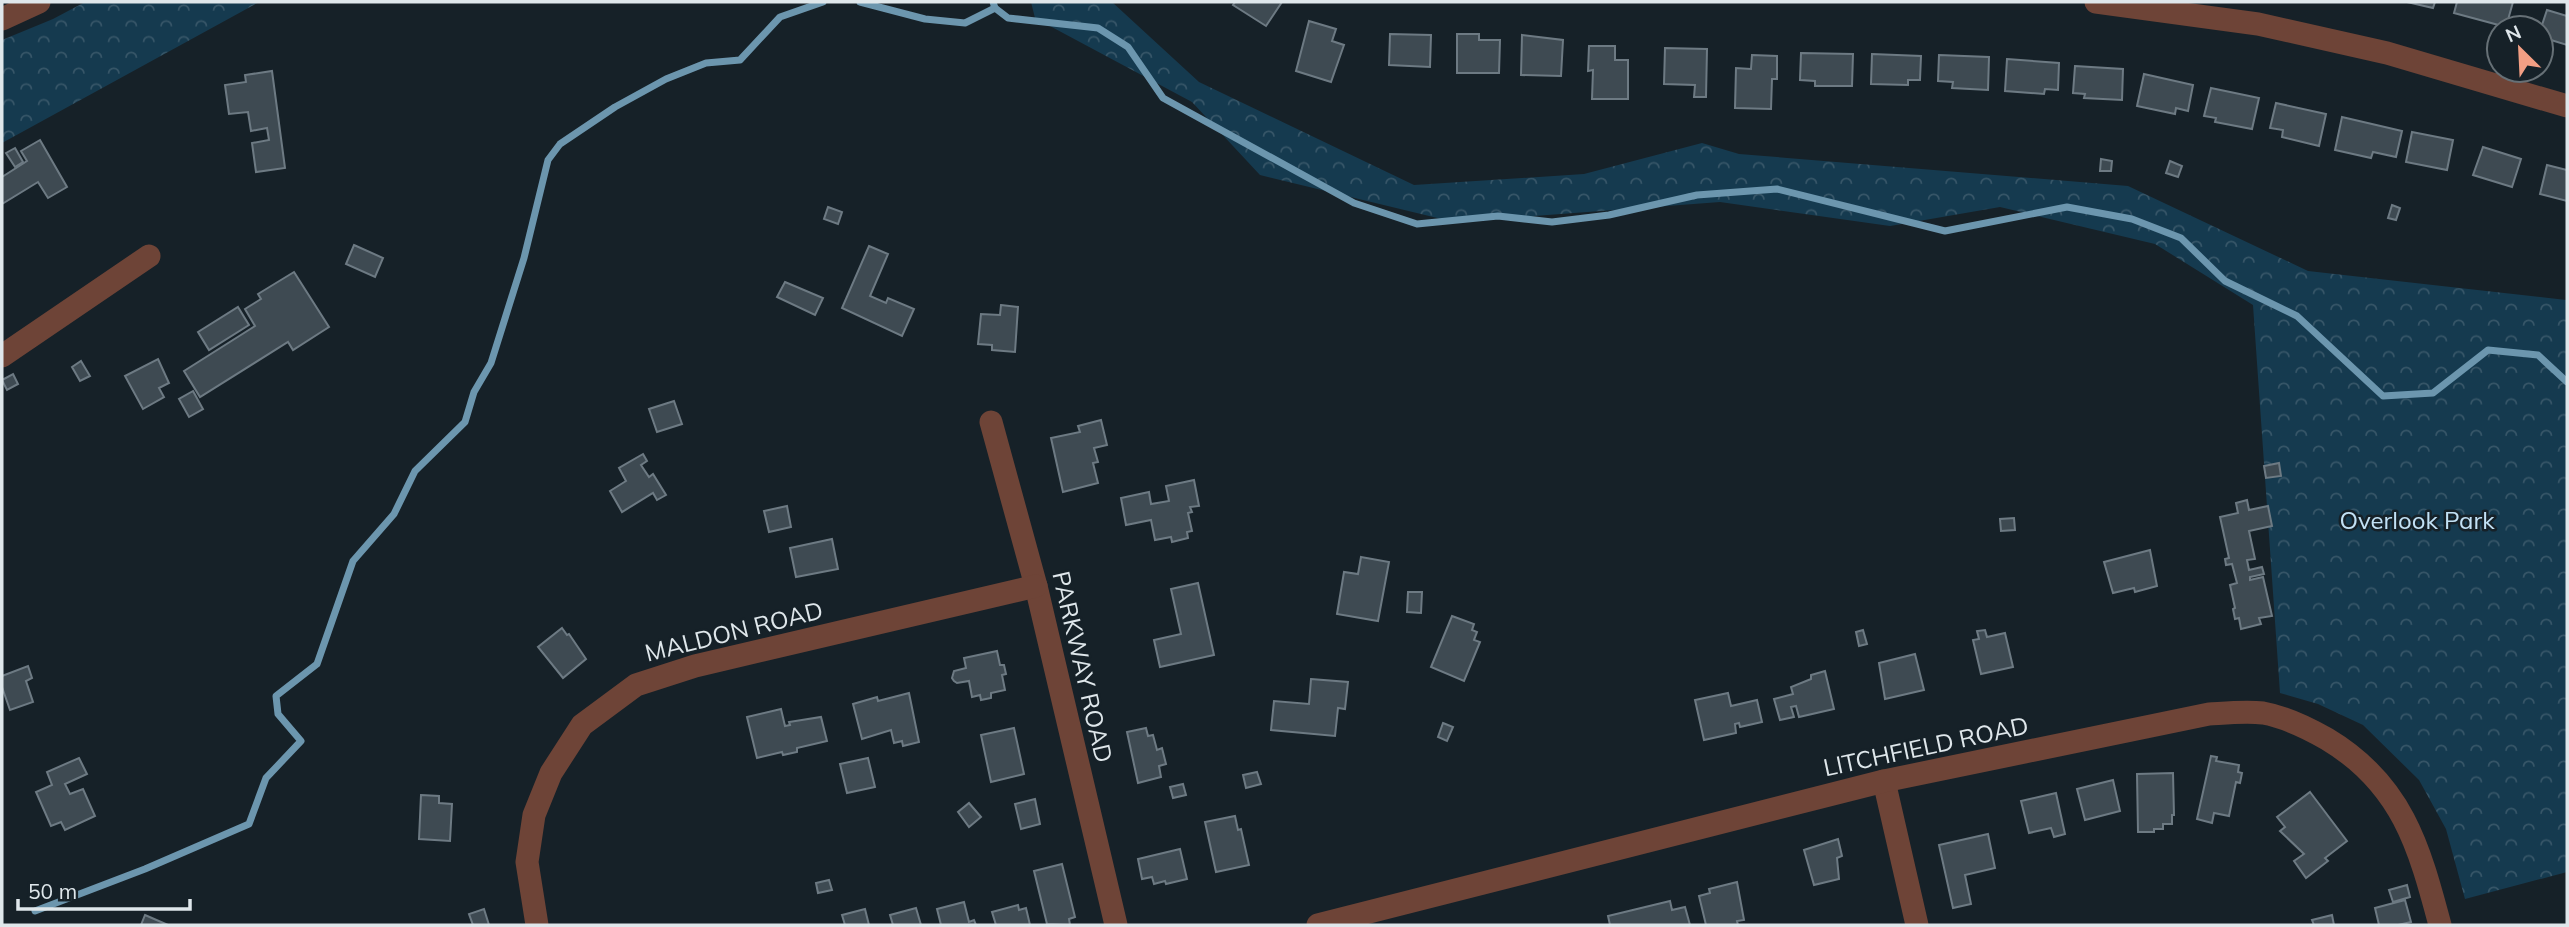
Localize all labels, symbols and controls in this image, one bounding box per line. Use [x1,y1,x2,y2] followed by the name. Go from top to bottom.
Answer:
[2485,14,2555,84] north arrow
[2502,20,2525,47] text: N
[2339,505,2495,535] park label: Overlook Park
[1046,568,1120,765] street label: PARKWAY ROAD
[642,594,826,668] street label: MALDON ROAD
[1820,710,2031,782] street label: LITCHFIELD ROAD
[18,867,189,911] scale bar
[28,878,77,904] text: 50 m

